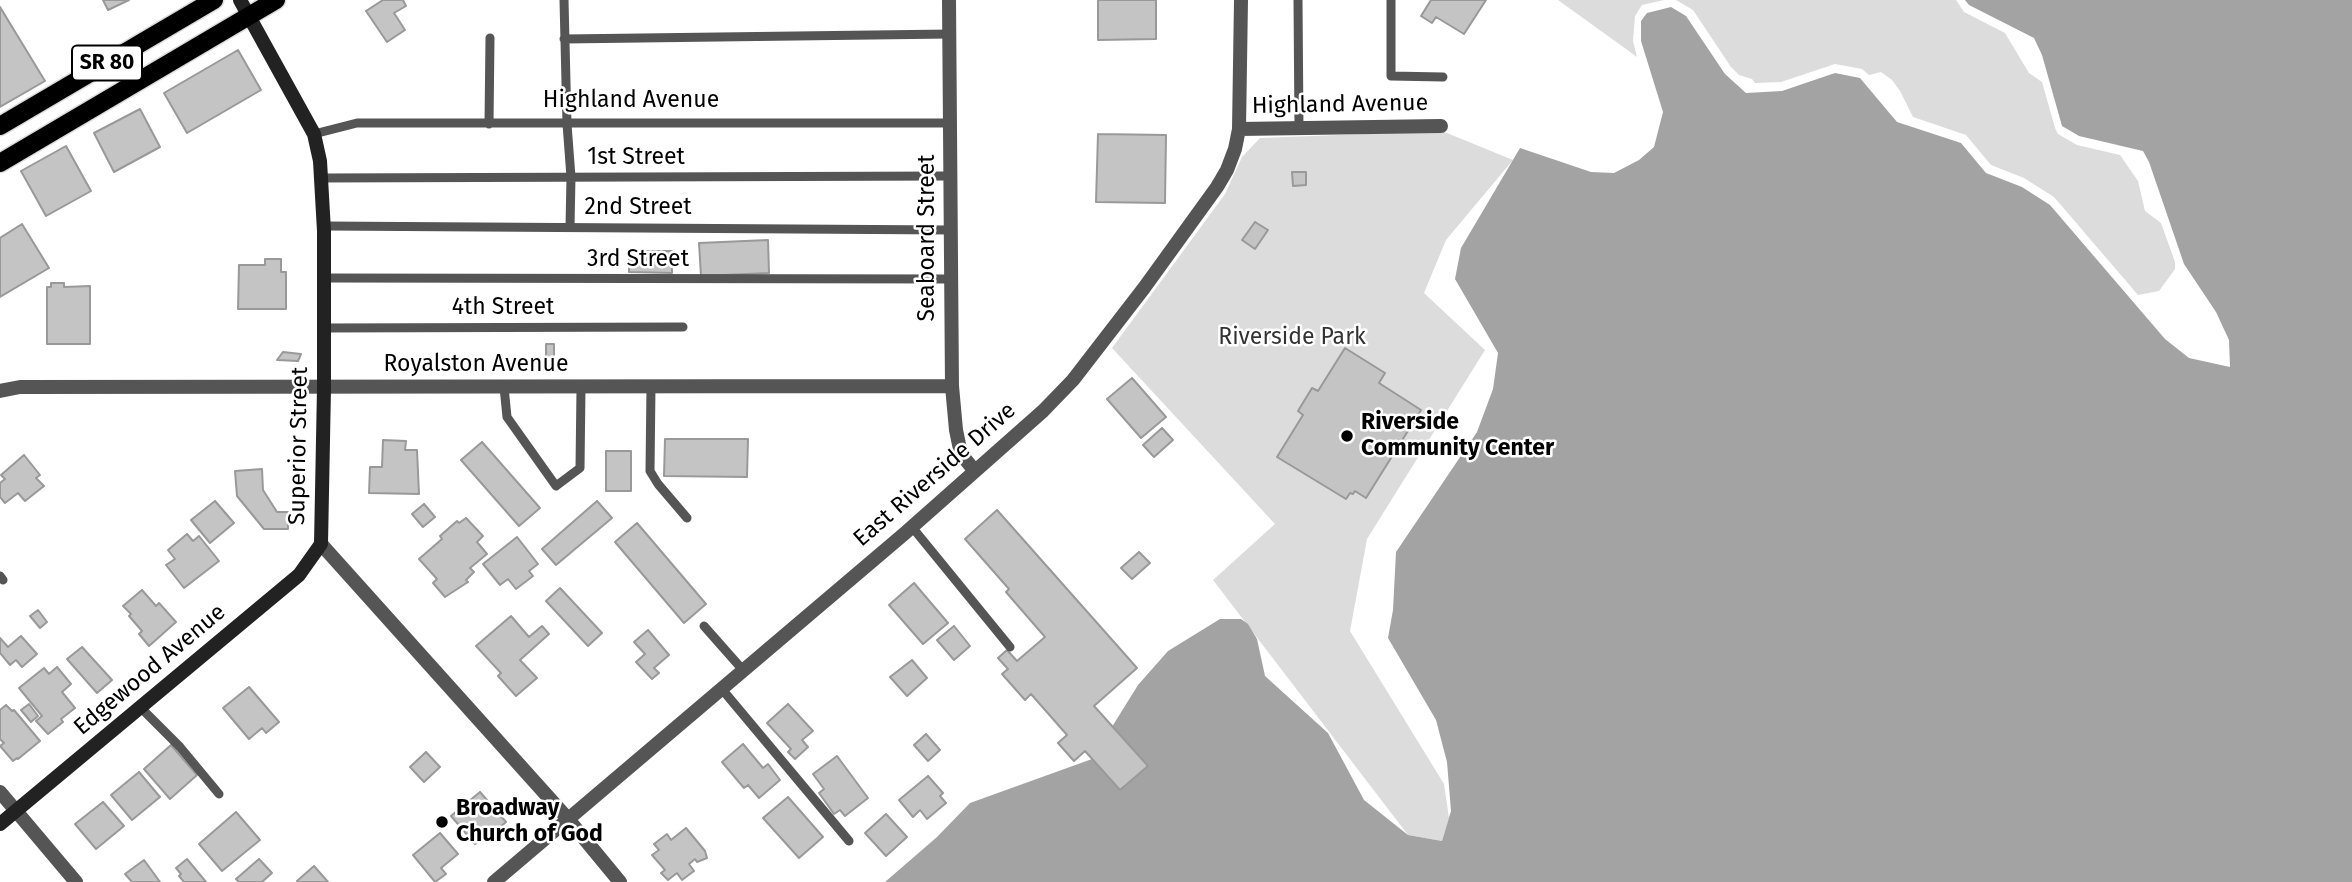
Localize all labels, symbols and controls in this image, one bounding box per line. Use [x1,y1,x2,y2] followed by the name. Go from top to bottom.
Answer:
[72,46,142,80] road number: SR 80
[543,87,719,115] street label: Highland Avenue
[1252,90,1428,120] street label: Highland Avenue
[587,144,685,172] street label: 1st Street
[914,154,942,322] street label: Seaboard Street
[584,194,692,222] street label: 2nd Street
[587,246,689,274] street label: 3rd Street
[452,294,554,322] street label: 4th Street
[1218,324,1366,352] park label: Riverside Park
[384,351,568,379] street label: Royalston Avenue
[284,367,314,525] street label: Superior Street
[848,397,1022,553] street label: East Riverside Drive
[1361,409,1554,463] place label: Riverside Community Center
[1339,428,1355,444] marker: Riverside Community Center
[69,599,231,741] street label: Edgewood Avenue
[456,795,603,849] place label: Broadway Church of God
[434,814,450,830] marker: Broadway Church of God

